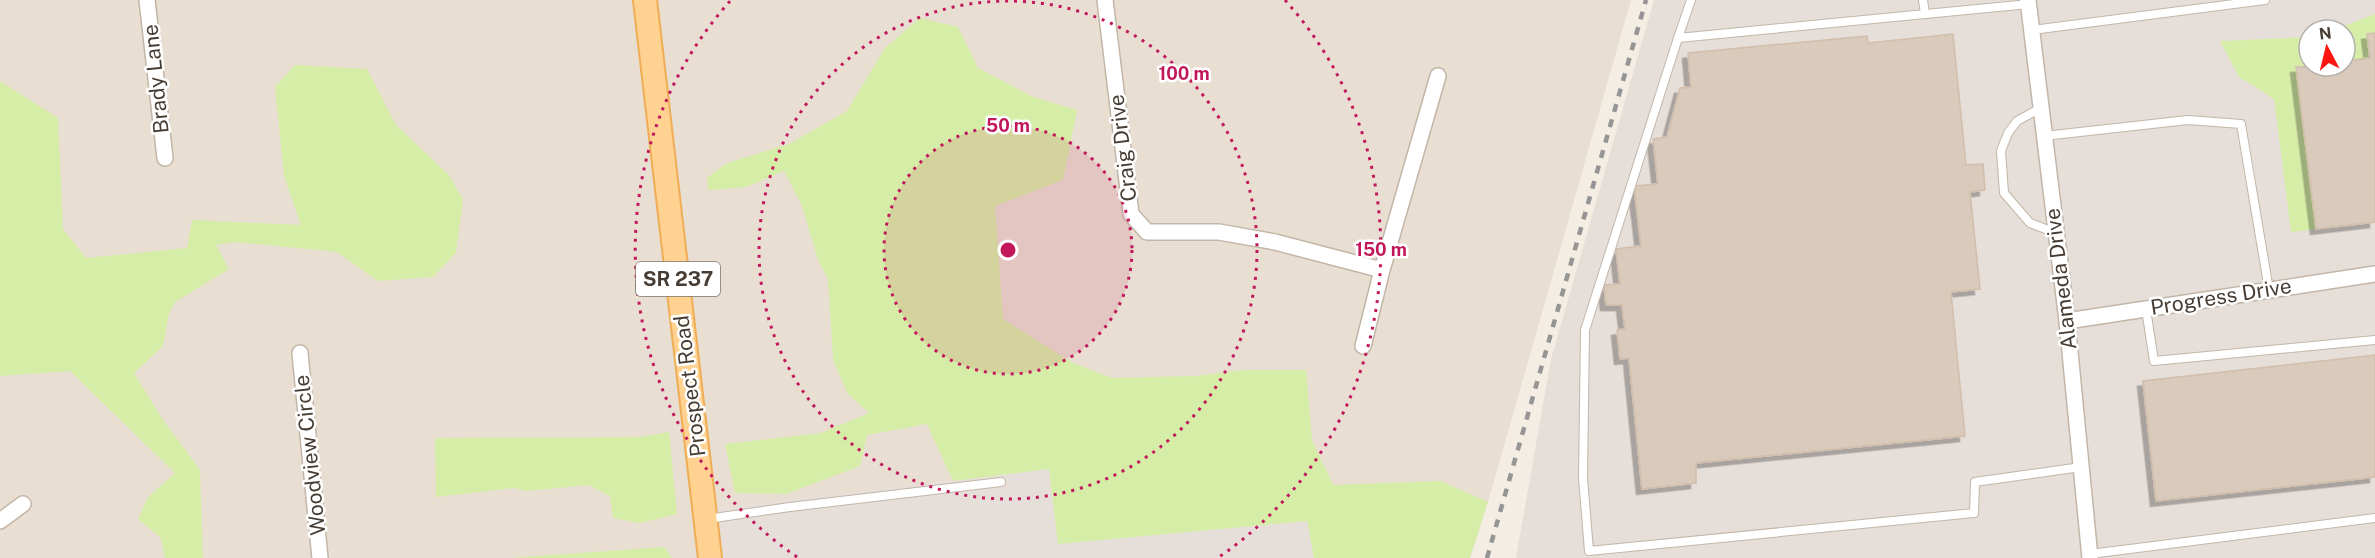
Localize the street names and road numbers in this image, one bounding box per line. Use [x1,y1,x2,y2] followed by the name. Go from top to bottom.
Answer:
[137,23,174,135] street label: Brady Lane
[1104,93,1141,203] street label: Craig Drive
[2039,207,2082,351] street label: Alameda Drive
[636,262,720,296] road number: SR 237
[2149,273,2293,320] street label: Progress Drive
[668,314,711,458] street label: Prospect Road
[289,374,330,536] street label: Woodview Circle

